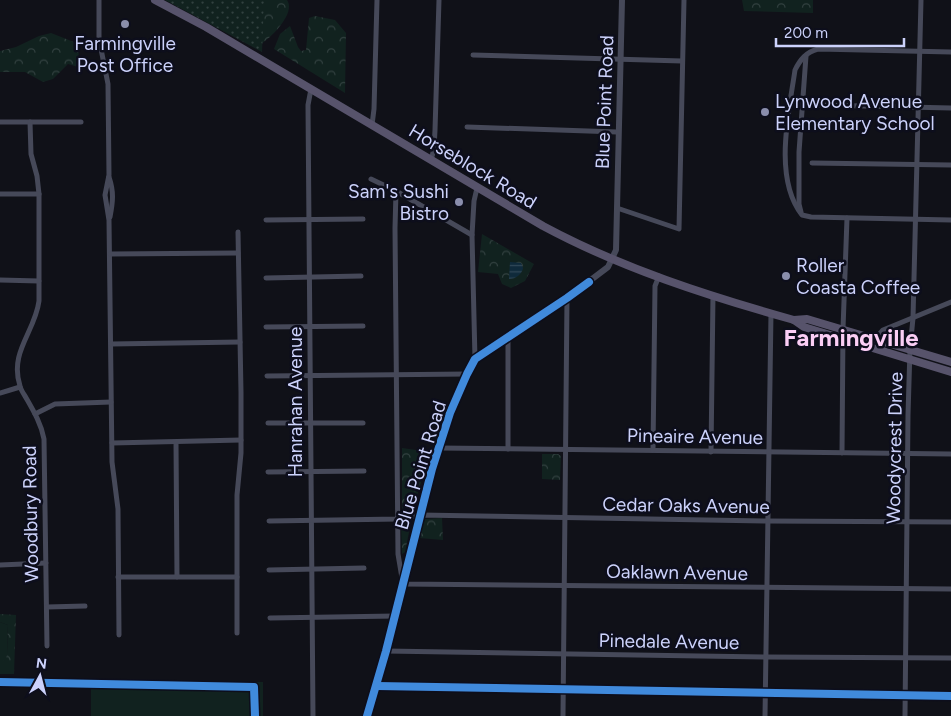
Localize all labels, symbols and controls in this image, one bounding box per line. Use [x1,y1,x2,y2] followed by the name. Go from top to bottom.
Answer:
[776,15,904,47] scale bar
[119,18,131,30] marker: Farmingville Post Office
[784,24,828,42] text: 200 m
[74,32,176,77] place label: Farmingville Post Office
[591,35,618,169] street label: Blue Point Road
[775,90,935,135] place label: Lynwood Avenue Elementary School
[759,106,771,118] marker: Lynwood Avenue Elementary School
[405,119,541,214] street label: Horseblock Road
[348,180,449,225] place label: Sam's Sushi Bistro
[453,196,465,208] marker: Sam's Sushi Bistro
[796,254,920,299] place label: Roller Coasta Coffee
[780,270,792,282] marker: Roller Coasta Coffee
[784,323,919,352] district label: Farmingville
[284,327,307,477] street label: Hanrahan Avenue
[882,372,907,524] street label: Woodycrest Drive
[390,398,451,533] street label: Blue Point Road
[627,424,763,449] street label: Pineaire Avenue
[18,445,43,583] street label: Woodbury Road
[602,493,770,518] street label: Cedar Oaks Avenue
[606,560,748,585] street label: Oaklawn Avenue
[598,629,740,654] street label: Pinedale Avenue
[15,651,65,701] north arrow
[35,654,48,673] text: N

